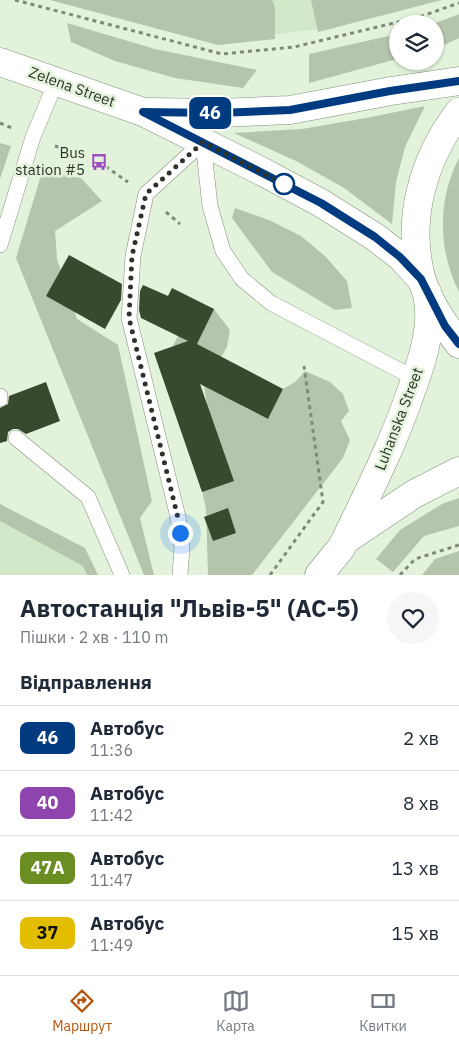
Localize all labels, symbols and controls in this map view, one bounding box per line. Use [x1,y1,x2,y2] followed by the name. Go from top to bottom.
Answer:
[389,15,444,70] map controls
[389,15,444,70] button: layers
[26,62,118,111] street label: Zelena Street
[188,97,232,129] line badge: 46
[199,101,221,124] text: 46
[15,143,85,179] place label: Bus station #5
[89,152,109,172] bus stop icon: Bus station #5
[273,173,295,195] unlabelled marker
[370,365,427,473] street label: Luhanska Street
[168,521,193,546] your location
[20,592,359,624] text: Автостанція "Львів-5" (АС-5)
[387,592,439,644] button: heart
[20,627,169,647] text: Пішки · 2 хв · 110 m
[20,670,152,694] text: Відправлення
[90,716,164,740] text: Автобус
[37,726,58,749] text: 46
[403,726,439,750] text: 2 хв
[90,740,133,760] text: 11:36
[90,781,164,805] text: Автобус
[37,791,58,814] text: 40
[403,791,439,815] text: 8 хв
[90,805,133,825] text: 11:42
[90,846,164,870] text: Автобус
[31,856,64,879] text: 47А
[391,856,439,880] text: 13 хв
[90,870,133,890] text: 11:47
[90,911,164,935] text: Автобус
[37,921,58,944] text: 37
[391,921,439,945] text: 15 хв
[90,935,133,955] text: 11:49
[52,987,112,1035] tab: Маршрут
[216,987,255,1035] tab: Карта
[359,987,407,1035] tab: Квитки

